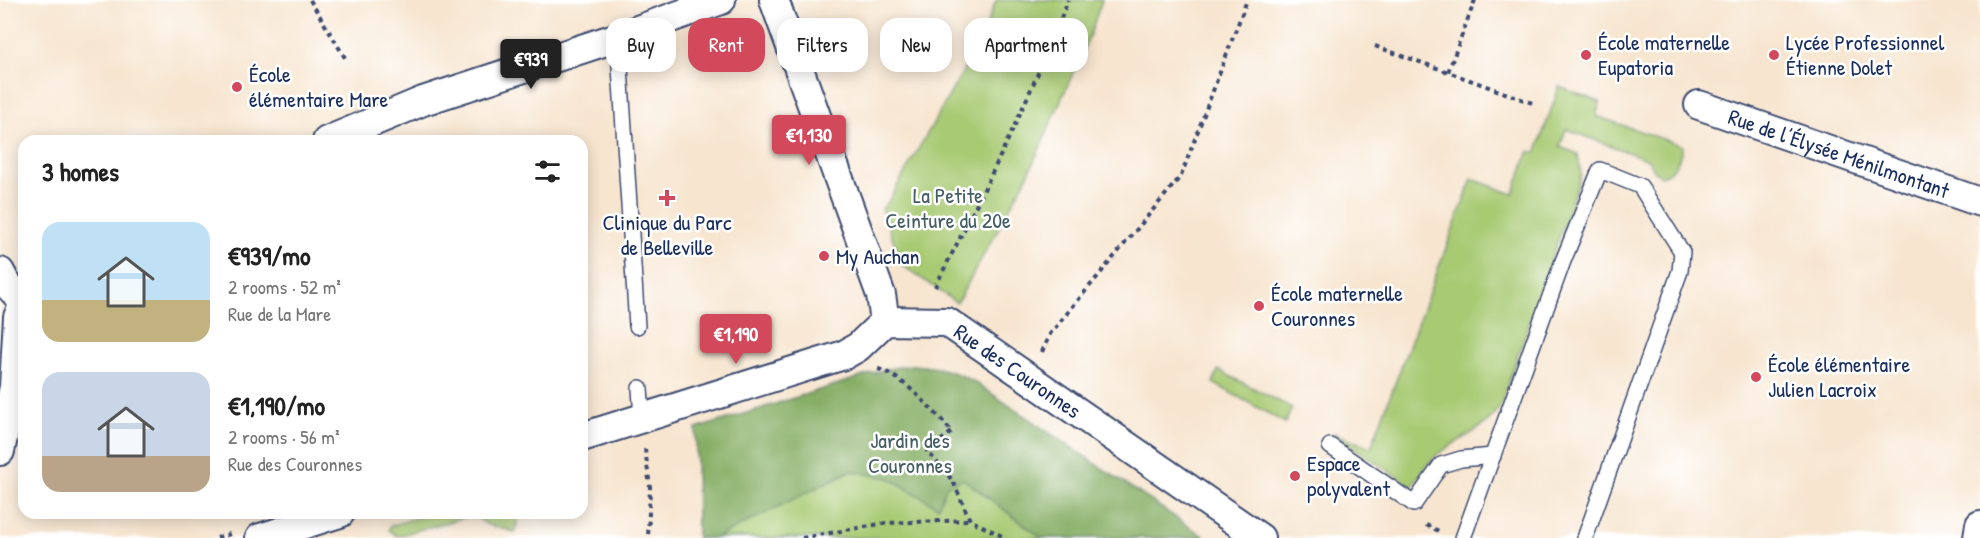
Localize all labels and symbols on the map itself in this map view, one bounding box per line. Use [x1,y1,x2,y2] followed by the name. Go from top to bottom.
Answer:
[1598,27,1730,82] place label: École maternelle Eupatoria
[1786,27,1945,82] place label: Lycée Professionnel Étienne Dolet
[495,39,567,90] pin: €939
[1579,48,1593,62] marker: École maternelle Eupatoria
[1767,48,1781,62] marker: Lycée Professionnel Étienne Dolet
[249,59,389,114] place label: École élémentaire Mare
[230,80,244,94] marker: École élémentaire Mare
[1724,101,1954,205] street label: Rue de l’Élysée Ménilmontant
[760,115,858,166] pin: €1,130
[885,180,1011,235] park label: La Petite Ceinture du 20e
[658,189,676,207] marker: Clinique du Parc de Belleville
[602,207,732,262] place label: Clinique du Parc de Belleville
[836,241,919,271] place label: My Auchan
[817,249,831,263] marker: My Auchan
[1271,278,1403,333] place label: École maternelle Couronnes
[1252,299,1266,313] marker: École maternelle Couronnes
[687,314,785,365] pin: €1,190
[948,316,1087,425] street label: Rue des Couronnes
[1768,349,1910,404] place label: École élémentaire Julien Lacroix
[1749,370,1763,384] marker: École élémentaire Julien Lacroix
[868,425,952,480] park label: Jardin des Couronnes
[1307,448,1390,503] place label: Espace polyvalent
[1288,469,1302,483] marker: Espace polyvalent

